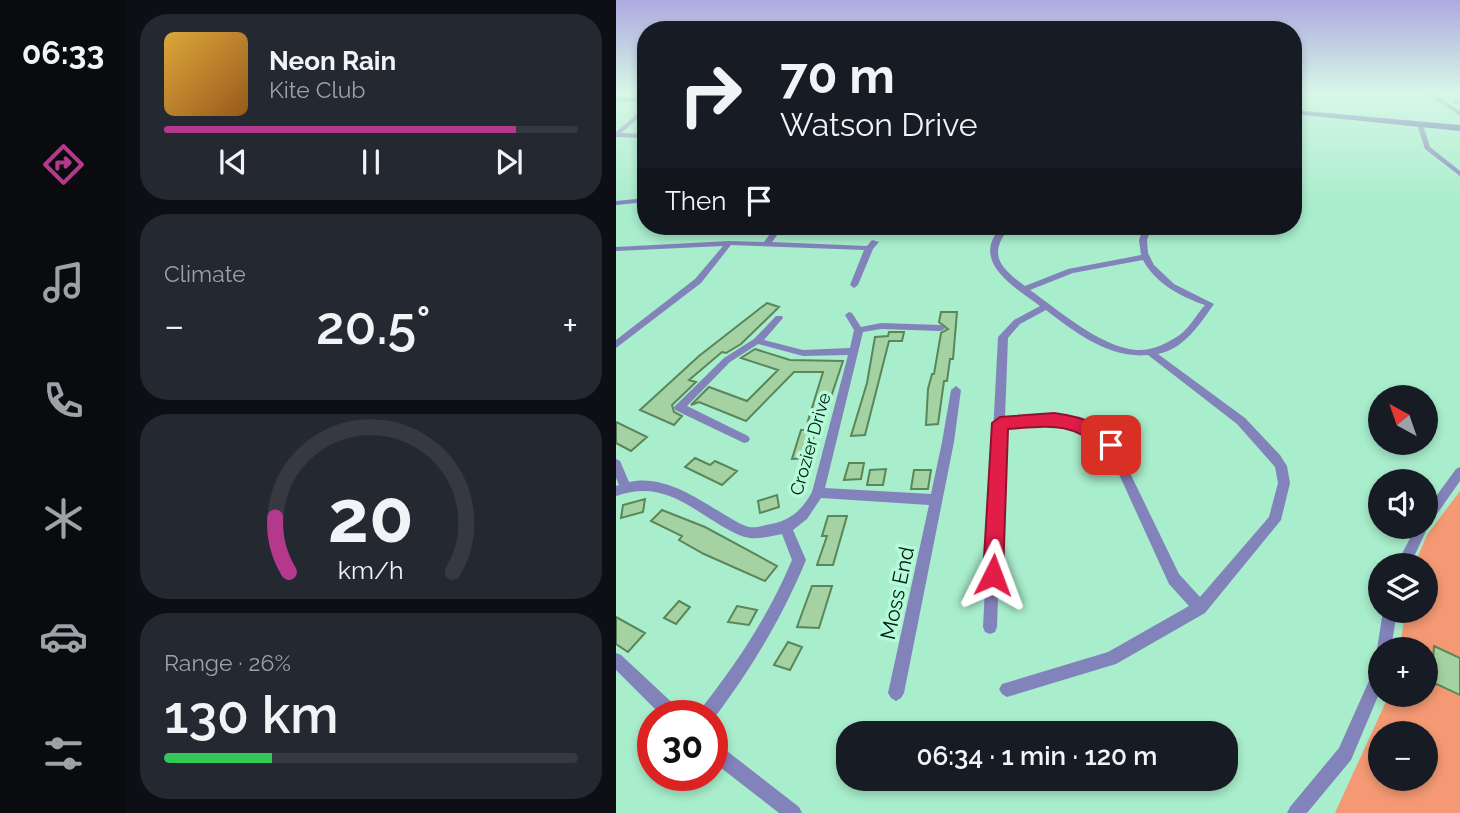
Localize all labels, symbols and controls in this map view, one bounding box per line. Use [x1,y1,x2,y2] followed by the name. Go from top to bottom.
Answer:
[22,34,104,71] text: 06:33
[269,46,396,76] text: Neon Rain
[780,47,895,104] text: 70 m
[665,49,756,140] icon: right
[269,76,366,103] text: Kite Club
[780,106,977,143] text: Watson Drive
[39,140,88,189] icon: directions
[214,143,252,181] icon: previous
[352,143,390,181] icon: pause
[490,143,528,181] icon: next
[740,182,778,220] icon: arrive
[665,186,726,216] text: Then
[39,258,88,307] icon: music
[164,260,246,287] text: Climate
[316,295,431,356] text: 20.5°
[164,303,184,348] text: −
[562,303,578,348] text: +
[39,376,88,425] icon: phone
[1368,385,1438,455] north arrow
[1368,385,1438,791] map controls
[785,390,835,498] street label: Crozier Drive
[1081,415,1141,475] pin
[1092,426,1130,464] icon: arrive
[1368,469,1438,539] button: sound
[328,475,414,560] text: 20
[39,494,88,543] icon: climate
[956,538,1030,612] position arrow
[875,544,919,642] street label: Moss End
[1368,553,1438,623] button: layers
[338,555,404,585] text: km/h
[39,612,88,661] icon: car
[1368,637,1438,707] button: +
[164,649,291,676] text: Range · 26%
[164,684,339,745] text: 130 km
[637,700,728,791] speed limit sign: 30
[1368,721,1438,791] button: −
[39,729,88,778] icon: filters
[917,741,1157,771] text: 06:34 · 1 min · 120 m

